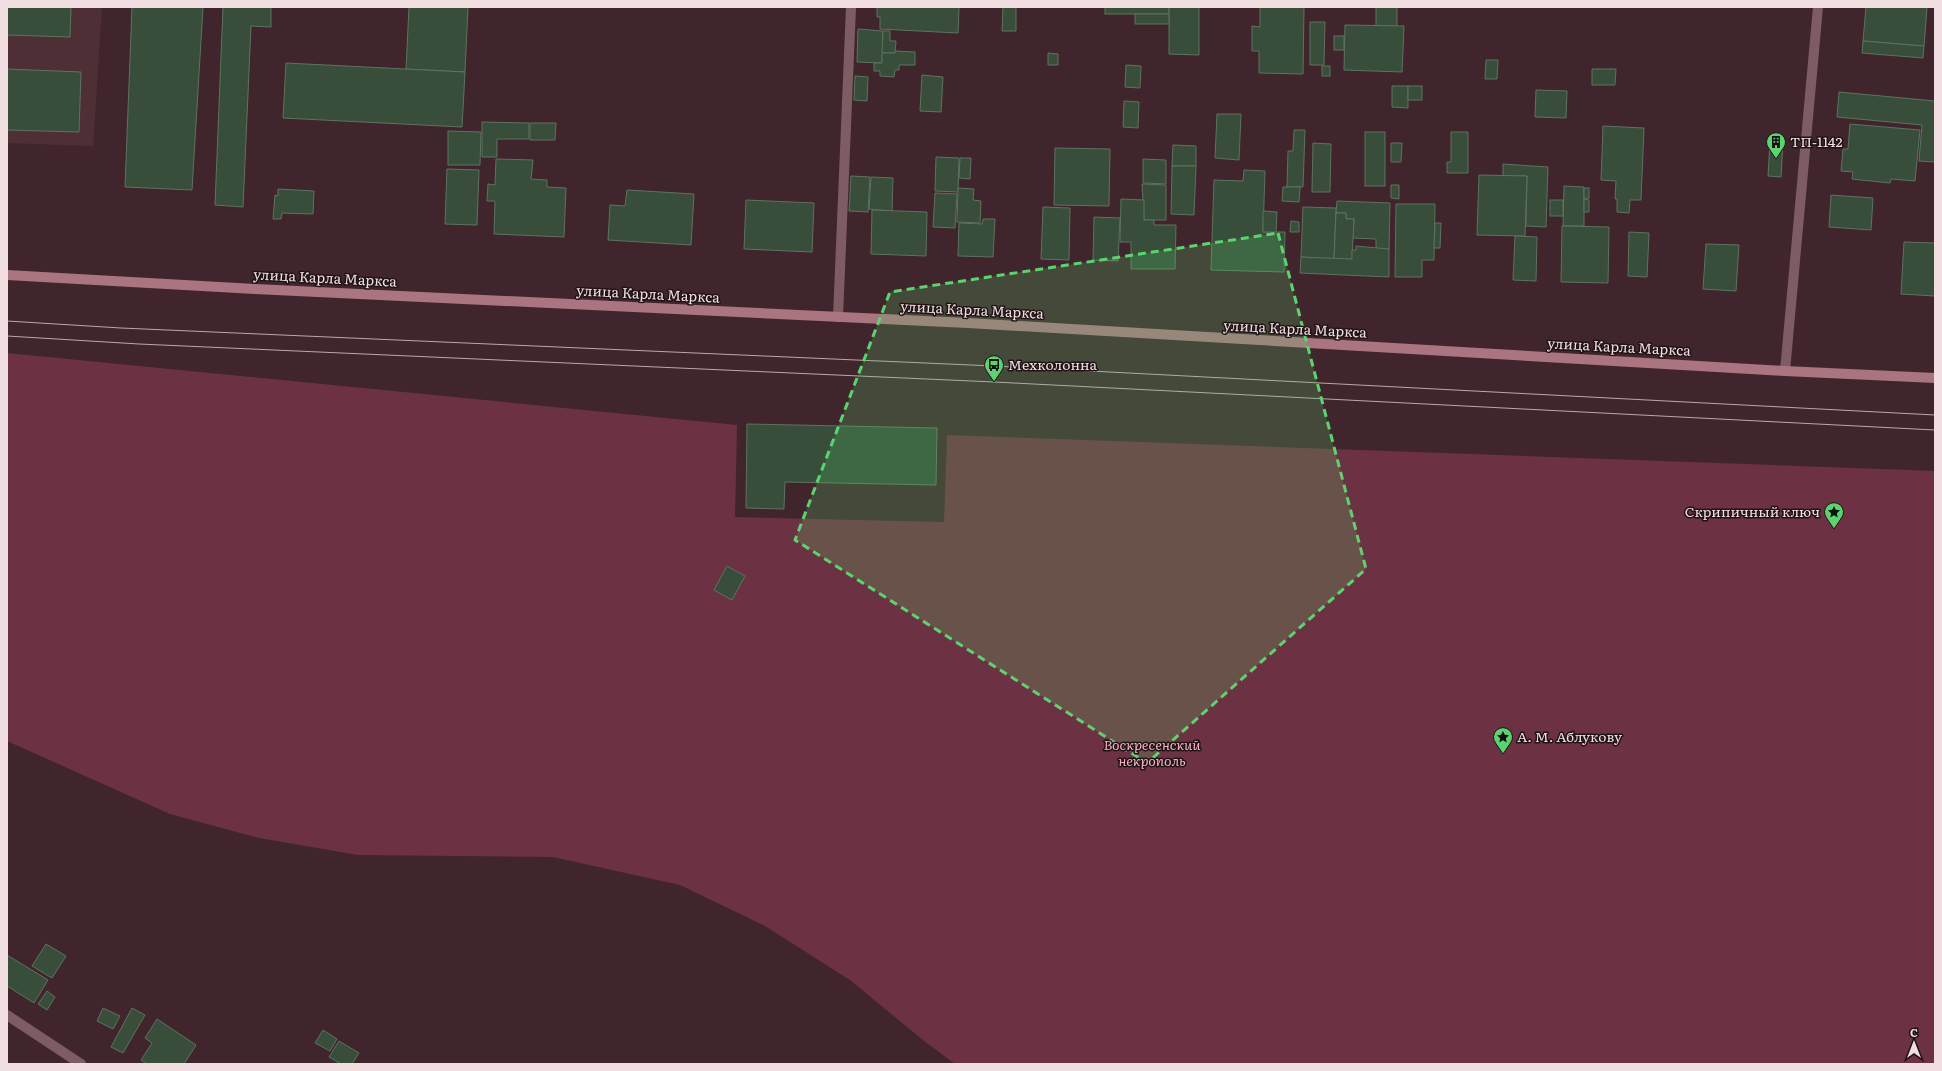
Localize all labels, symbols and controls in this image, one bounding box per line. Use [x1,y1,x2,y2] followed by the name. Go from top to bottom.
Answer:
[1765,131,1787,159] building icon: ТП-1142
[1790,131,1843,151] place label: ТП-1142
[253,263,398,291] street label: улица Карла Маркса
[576,279,721,307] street label: улица Карла Маркса
[900,295,1045,323] street label: улица Карла Маркса
[1223,314,1368,342] street label: улица Карла Маркса
[1547,332,1692,360] street label: улица Карла Маркса
[983,354,1005,382] bus stop icon: Мехколонна
[1008,354,1098,374] place label: Мехколонна
[1685,501,1820,521] place label: Скрипичный ключ
[1823,501,1845,529] place icon: Скрипичный ключ
[1492,726,1514,754] place icon: А. М. Аблукову
[1517,726,1623,746] place label: А. М. Аблукову
[1103,734,1201,770] park label: Воскресенский некрополь
[1894,1023,1934,1063] north arrow
[1910,1024,1918,1040] text: С

